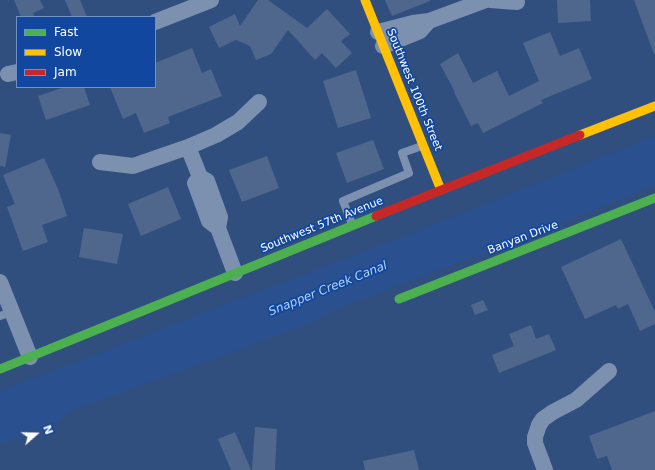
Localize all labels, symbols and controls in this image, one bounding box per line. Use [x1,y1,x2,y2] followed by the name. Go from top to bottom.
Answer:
[16,16,156,88] legend
[54,25,78,39] text: Fast
[383,27,445,153] street label: Southwest 100th Street
[54,45,82,59] text: Slow
[54,65,77,79] text: Jam
[259,194,385,256] street label: Southwest 57th Avenue
[486,219,560,257] street label: Banyan Drive
[267,259,389,319] water label: Snapper Creek Canal
[16,414,56,454] north arrow
[40,423,55,436] text: N

